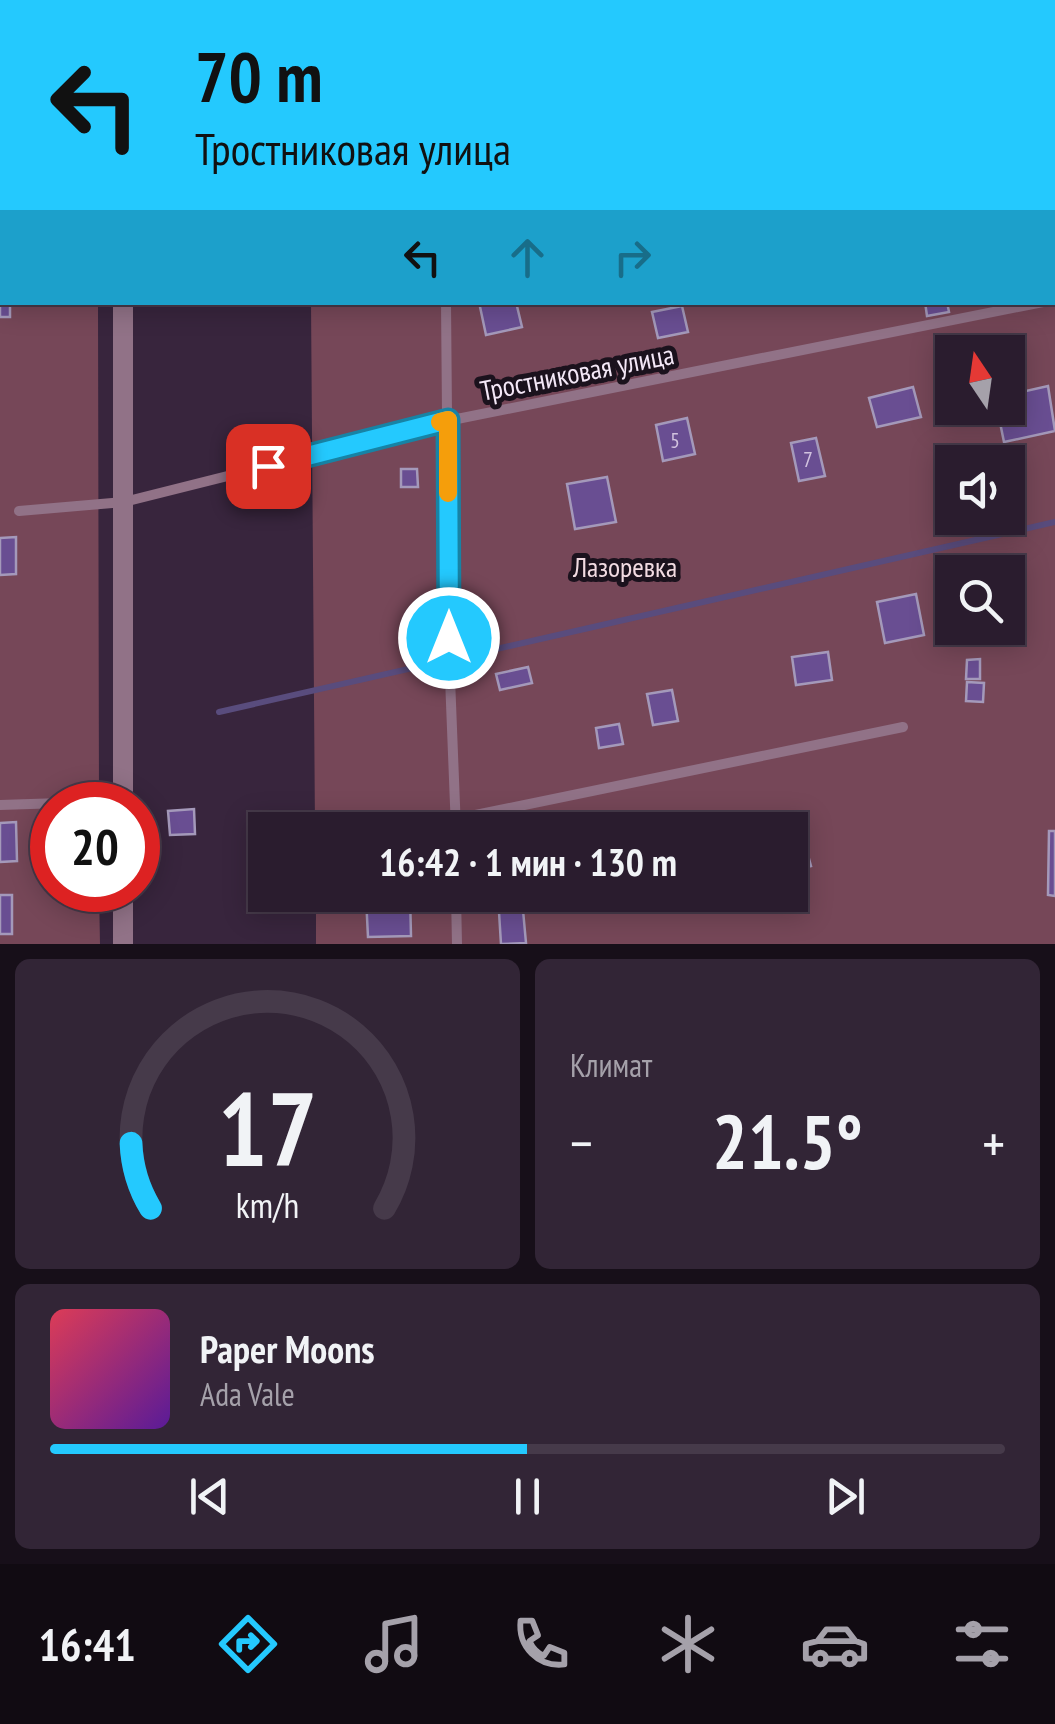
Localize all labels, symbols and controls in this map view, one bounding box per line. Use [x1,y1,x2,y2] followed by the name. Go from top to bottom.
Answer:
[195,31,323,121] text: 70 m
[30,40,160,170] icon: left
[195,119,511,177] text: Тростниковая улица
[395,230,450,285] icon: left
[500,230,555,285] icon: ahead
[605,230,660,285] icon: right
[477,335,677,409] street label: Тростниковая улица
[935,335,1025,425] north arrow
[935,335,1025,645] map controls
[226,424,311,509] pin
[670,426,680,454] house number: 5
[241,439,296,494] icon: arrive
[803,445,813,473] house number: 7
[935,445,1025,535] button: sound
[572,548,677,585] park label: Лазоревка
[935,555,1025,645] button: search
[397,586,501,690] position arrow
[30,782,160,912] speed limit sign: 20
[379,837,677,886] text: 16:42 · 1 мин · 130 m
[570,1044,652,1086] text: Климат
[218,1060,317,1195] text: 17
[712,1093,863,1190] text: 21.5°
[570,1107,593,1178] text: −
[982,1107,1005,1178] text: +
[236,1182,299,1228] text: km/h
[200,1324,375,1373] text: Paper Moons
[200,1373,295,1415] text: Ada Vale
[182,1469,237,1524] icon: previous
[500,1469,555,1524] icon: pause
[818,1469,873,1524] icon: next
[213,1609,283,1679] icon: directions
[359,1609,429,1679] icon: music
[506,1609,576,1679] icon: phone
[653,1609,723,1679] icon: climate
[800,1609,870,1679] icon: car
[947,1609,1017,1679] icon: filters
[38,1615,136,1673] text: 16:41

